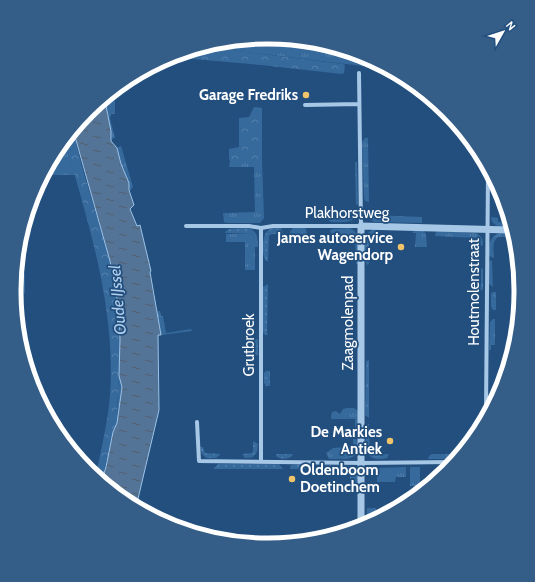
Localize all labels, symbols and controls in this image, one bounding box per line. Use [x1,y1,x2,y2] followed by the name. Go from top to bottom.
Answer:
[483,12,523,52] north arrow
[503,18,519,33] text: N
[199,86,298,104] place label: Garage Fredriks
[301,90,311,100] marker: Garage Fredriks
[305,204,390,222] street label: Plakhorstweg
[276,229,393,264] place label: James autoservice Wagendorp
[465,238,483,346] street label: Houtmolenstraat
[396,242,406,252] marker: James autoservice Wagendorp
[105,264,130,336] water label: Oude IJssel
[339,276,357,370] street label: Zaagmolenpad
[240,313,258,377] street label: Grutbroek
[310,423,383,458] place label: De Markies Antiek
[385,436,395,446] marker: De Markies Antiek
[300,461,380,496] place label: Oldenboom Doetinchem
[287,474,297,484] marker: Oldenboom Doetinchem

